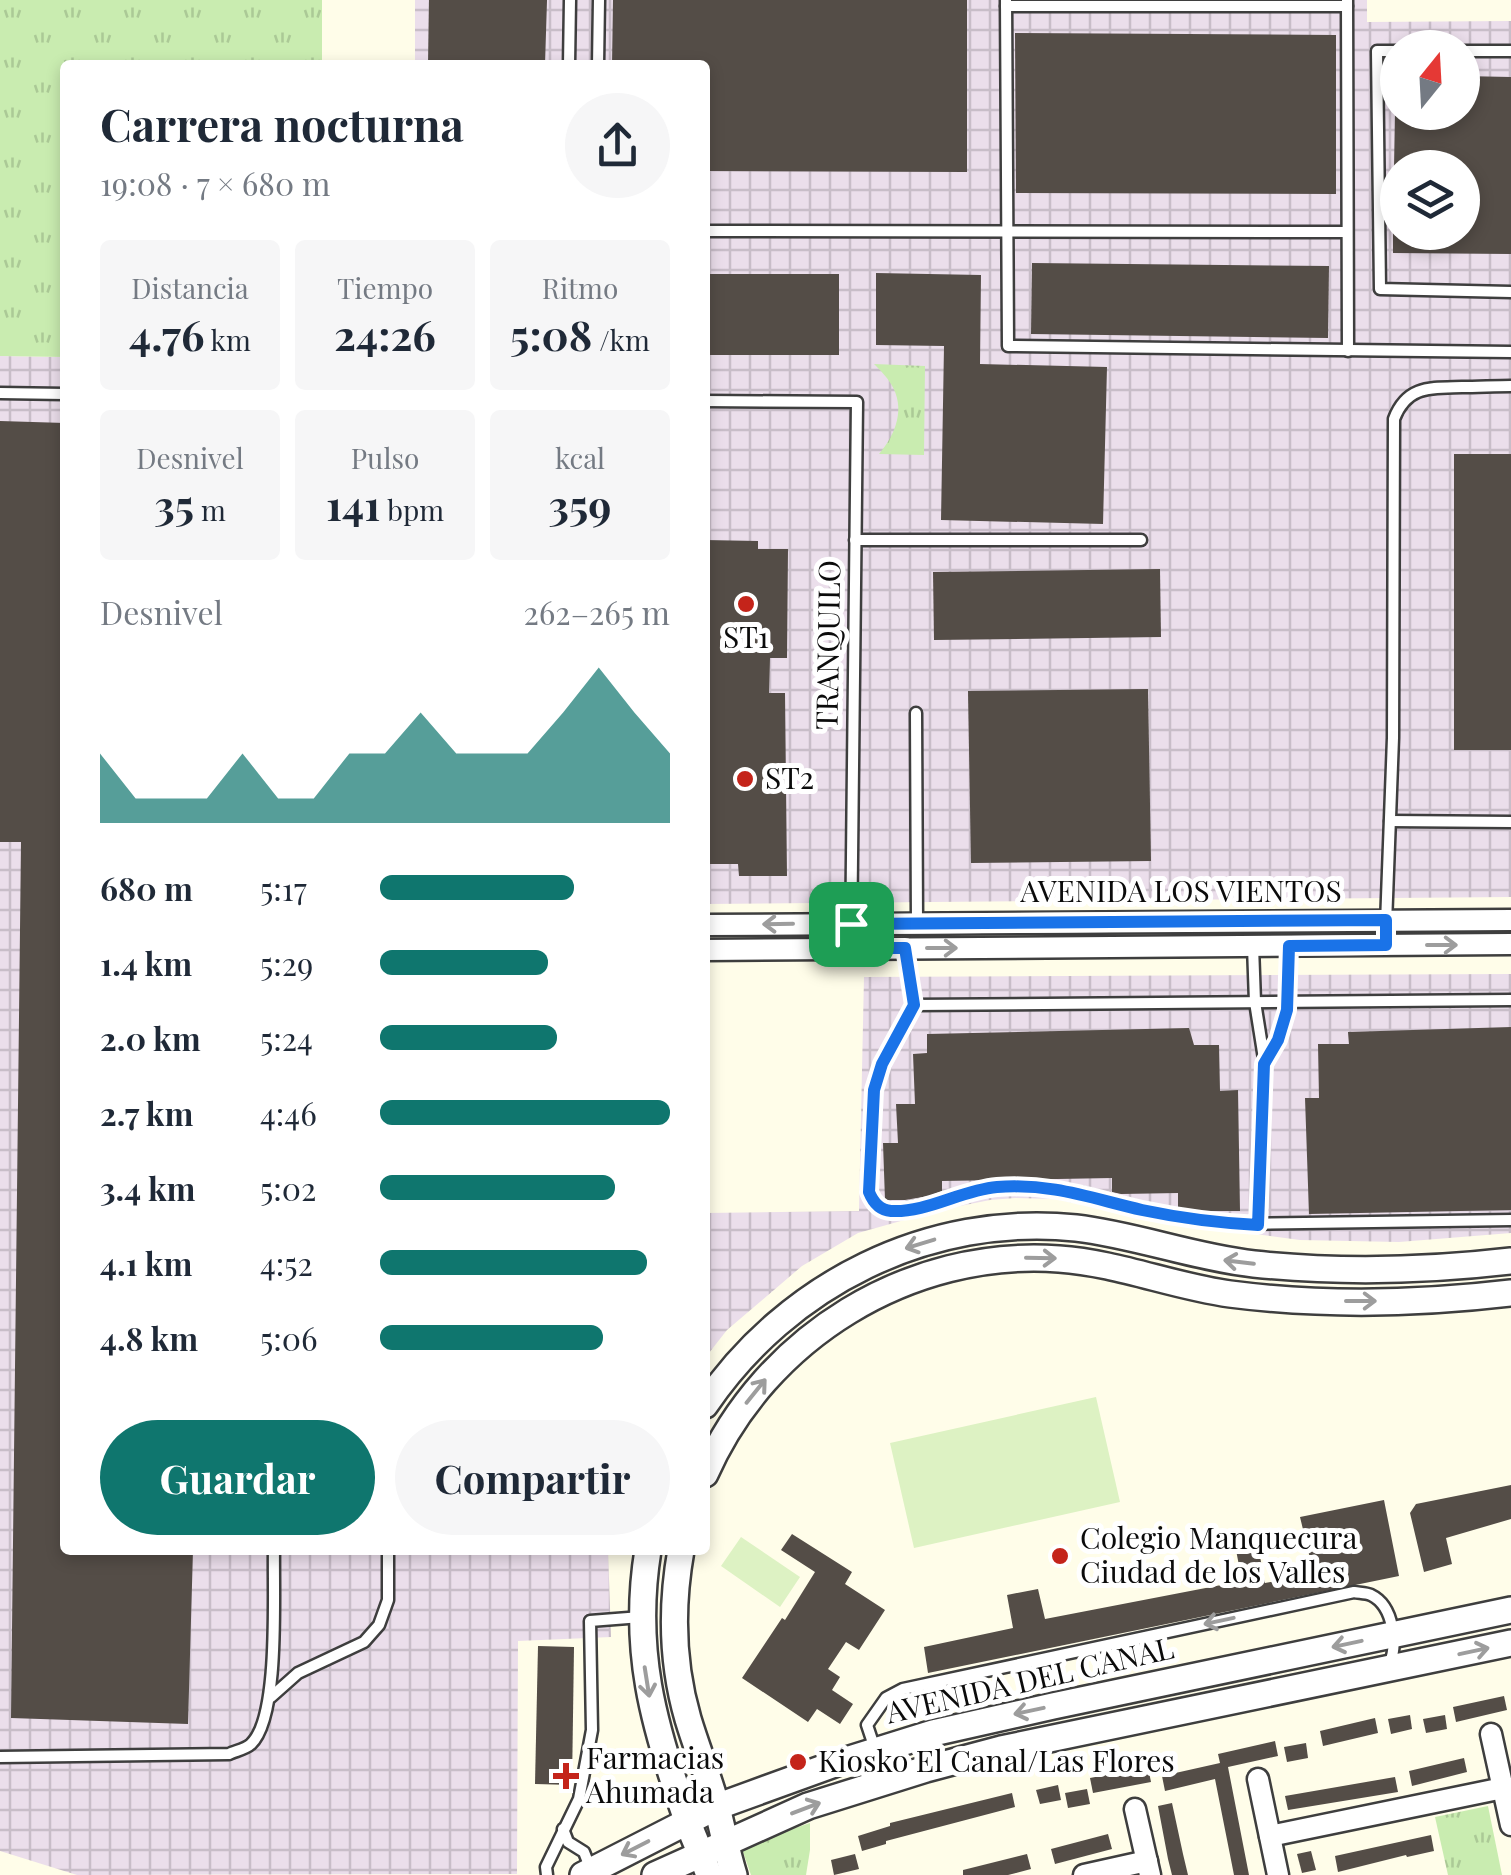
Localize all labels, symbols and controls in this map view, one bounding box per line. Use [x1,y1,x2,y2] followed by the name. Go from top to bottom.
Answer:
[1380,30,1480,130] north arrow
[1380,30,1480,250] map controls
[100,93,464,153] text: Carrera nocturna
[565,93,670,198] button: share
[1380,150,1480,250] button: layers
[100,161,331,204] text: 19:08 · 7 × 680 m
[131,269,249,306] text: Distancia
[337,269,433,306] text: Tiempo
[542,269,618,306] text: Ritmo
[129,306,204,362] text: 4.76
[334,306,436,362] text: 24:26
[510,306,592,362] text: 5:08
[204,321,251,358] text: km
[592,321,650,358] text: /km
[136,439,244,476] text: Desnivel
[351,439,419,476] text: Pulso
[555,439,605,476] text: kcal
[154,476,194,532] text: 35
[326,476,380,532] text: 141
[548,476,612,532] text: 359
[194,491,226,528] text: m
[380,491,444,528] text: bpm
[806,560,848,730] street label: TRANQUILO
[100,590,223,633] text: Desnivel
[523,590,670,633] text: 262–265 m
[735,593,757,615] marker: ST1
[723,616,769,656] place label: ST1
[765,757,814,797] place label: ST2
[734,768,756,790] marker: ST2
[100,866,193,909] text: 680 m
[260,866,307,909] text: 5:17
[1019,870,1342,910] street label: AVENIDA LOS VIENTOS
[809,882,894,967] pin
[824,897,879,952] icon: arrive
[763,915,795,934] one-way arrow
[1426,936,1458,954] one-way arrow
[926,938,958,958] one-way arrow
[100,941,192,984] text: 1.4 km
[260,941,313,984] text: 5:29
[100,1016,201,1059] text: 2.0 km
[260,1016,313,1059] text: 5:24
[100,1091,193,1134] text: 2.7 km
[260,1091,317,1134] text: 4:46
[100,1166,196,1209] text: 3.4 km
[260,1166,316,1209] text: 5:02
[905,1236,936,1254] one-way arrow
[100,1241,193,1284] text: 4.1 km
[260,1241,313,1284] text: 4:52
[1024,1249,1056,1268] one-way arrow
[1224,1252,1256,1271] one-way arrow
[1345,1292,1377,1311] one-way arrow
[100,1316,198,1359] text: 4.8 km
[260,1316,318,1359] text: 5:06
[745,1379,767,1405] one-way arrow
[100,1420,375,1535] button: Guardar
[395,1420,670,1535] button: Compartir
[1080,1517,1357,1591] place label: Colegio Manquecura Ciudad de los Valles
[1049,1545,1071,1567] marker: Colegio Manquecura Ciudad de los Valles
[1204,1613,1236,1632] one-way arrow
[881,1626,1177,1732] street label: AVENIDA DEL CANAL
[1332,1636,1364,1655] one-way arrow
[1457,1640,1489,1659] one-way arrow
[639,1665,657,1698] one-way arrow
[1014,1702,1046,1721] one-way arrow
[585,1737,724,1811] place label: Farmacias Ahumada
[818,1740,1175,1780] place label: Kiosko El Canal/Las Flores
[787,1751,809,1773] marker: Kiosko El Canal/Las Flores
[555,1765,577,1787] marker: Farmacias Ahumada
[791,1797,821,1815] one-way arrow
[620,1839,650,1858] one-way arrow

